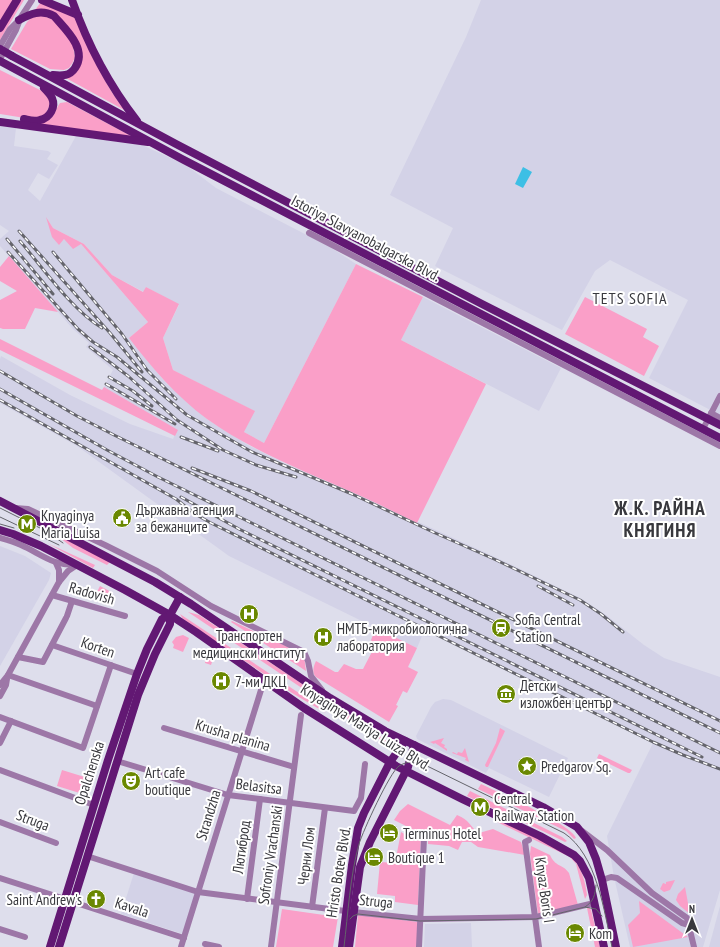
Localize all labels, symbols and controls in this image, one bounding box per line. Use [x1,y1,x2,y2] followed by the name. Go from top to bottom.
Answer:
[288,191,444,286] street label: Istoriya Slavyanobalgarska Blvd.
[593,288,667,308] district label: TETS SOFIA
[613,496,706,542] district label: Ж.К. РАЙНА КНЯГИНЯ
[136,500,235,536] place label: Държавна агенция за бежанците
[41,506,100,542] place label: Knyaginya Maria Luisa
[111,507,133,529] public building icon: Държавна агенция за бежанците
[16,513,38,535] metro station icon: Knyaginya Maria Luisa
[67,577,117,609] street label: Radovish
[238,603,260,625] hospital icon: Транспортен медицински институт
[515,610,581,646] place label: Sofia Central Station
[490,617,512,639] station icon: Sofia Central Station
[336,619,467,655] place label: НМТБ-микробиологична лаборатория
[193,626,305,662] place label: Транспортен медицински институт
[312,626,334,648] hospital icon: НМТБ-микробиологична лаборатория
[79,632,117,662] street label: Korten
[210,670,232,692] hospital icon: 7-ми ДКЦ
[235,672,286,691] place label: 7-ми ДКЦ
[520,676,612,712] place label: Детски изложбен център
[297,679,435,775] street label: Knyaginya Mariya Luiza Blvd.
[495,683,517,705] museum icon: Детски изложбен център
[193,715,273,755] street label: Krusha planina
[70,739,108,807] street label: Opalchenska
[516,755,538,777] place icon: Predgarov Sq.
[541,757,612,776] place label: Predgarov Sq.
[145,763,191,799] place label: Art cafe boutique
[120,770,142,792] theatre icon: Art cafe boutique
[235,774,283,798] street label: Belasitsa
[191,787,225,843] street label: Strandzha
[494,789,574,825] place label: Central Railway Station
[469,796,491,818] metro station icon: Central Railway Station
[254,804,286,906] street label: Sofroniy Vrachanski
[14,805,52,835] street label: Struga
[228,819,254,876] street label: Лютиброд
[378,822,400,844] hotel icon: Terminus Hotel
[403,824,482,843] place label: Terminus Hotel
[321,825,355,919] street label: Hristo Botev Blvd.
[293,826,319,886] street label: Черни Лом
[363,846,385,868] hotel icon: Boutique 1
[388,848,445,867] place label: Boutique 1
[531,856,559,924] street label: Knyaz Boris I
[85,888,107,910] church icon: Saint Andrew's
[7,890,82,909] place label: Saint Andrew's
[358,890,394,912] street label: Struga
[113,893,151,921] street label: Kavala
[672,899,712,939] north arrow
[689,902,695,916] text: N
[564,922,586,944] hotel icon: Kom
[589,924,612,943] place label: Kom

